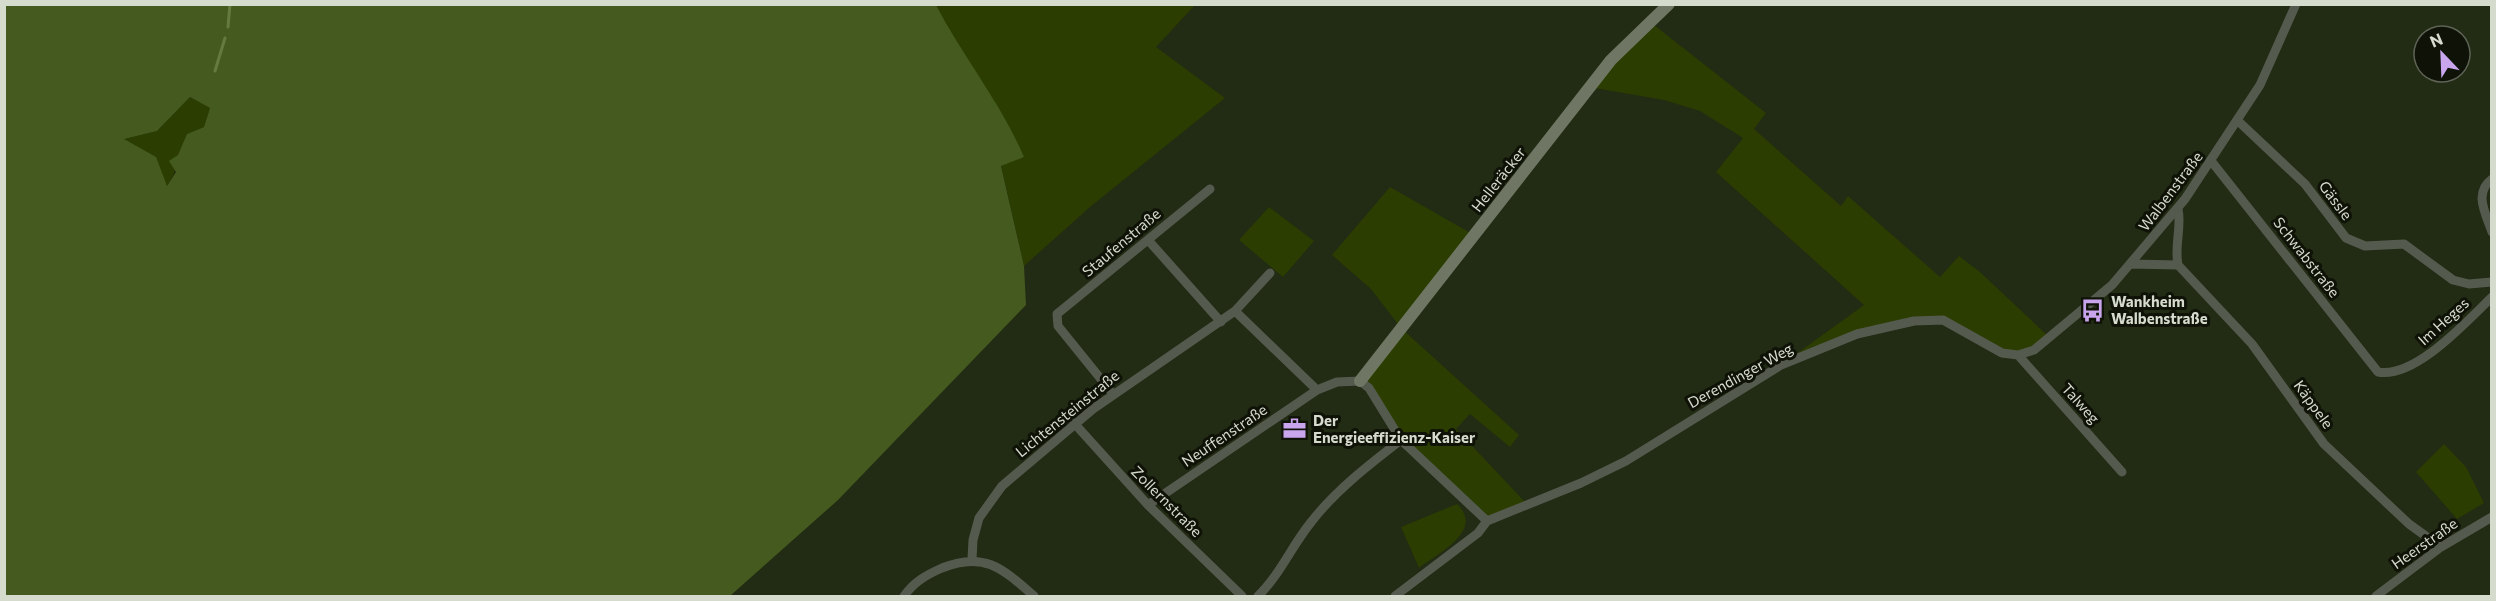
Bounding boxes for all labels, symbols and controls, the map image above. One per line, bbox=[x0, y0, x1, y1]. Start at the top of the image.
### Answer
north arrow bbox=[2412, 24, 2472, 84]
text: N bbox=[2427, 29, 2445, 51]
street label: Helleräcker bbox=[1467, 143, 1529, 215]
street label: Walbenstraße bbox=[2134, 148, 2206, 234]
street label: Gässle bbox=[2316, 177, 2357, 223]
street label: Staufenstraße bbox=[1078, 204, 1164, 280]
street label: Schwabstraße bbox=[2270, 213, 2344, 301]
place label: Wankheim Walbenstraße bbox=[2111, 292, 2208, 327]
street label: Im Heges bbox=[2414, 293, 2472, 348]
bus stop icon: Wankheim Walbenstraße bbox=[2080, 297, 2106, 323]
street label: Derendinger Weg bbox=[1684, 339, 1796, 411]
street label: Lichtensteinstraße bbox=[1012, 366, 1122, 460]
street label: Käppele bbox=[2290, 376, 2338, 432]
street label: Talweg bbox=[2058, 379, 2104, 427]
street label: Neuffenstraße bbox=[1178, 400, 1270, 470]
place label: Der Energieeffizienz-Kaiser bbox=[1313, 411, 1475, 446]
office icon: Der Energieeffizienz-Kaiser bbox=[1282, 416, 1308, 442]
street label: Zollernstraße bbox=[1128, 462, 1206, 540]
street label: Heerstraße bbox=[2388, 514, 2461, 572]

